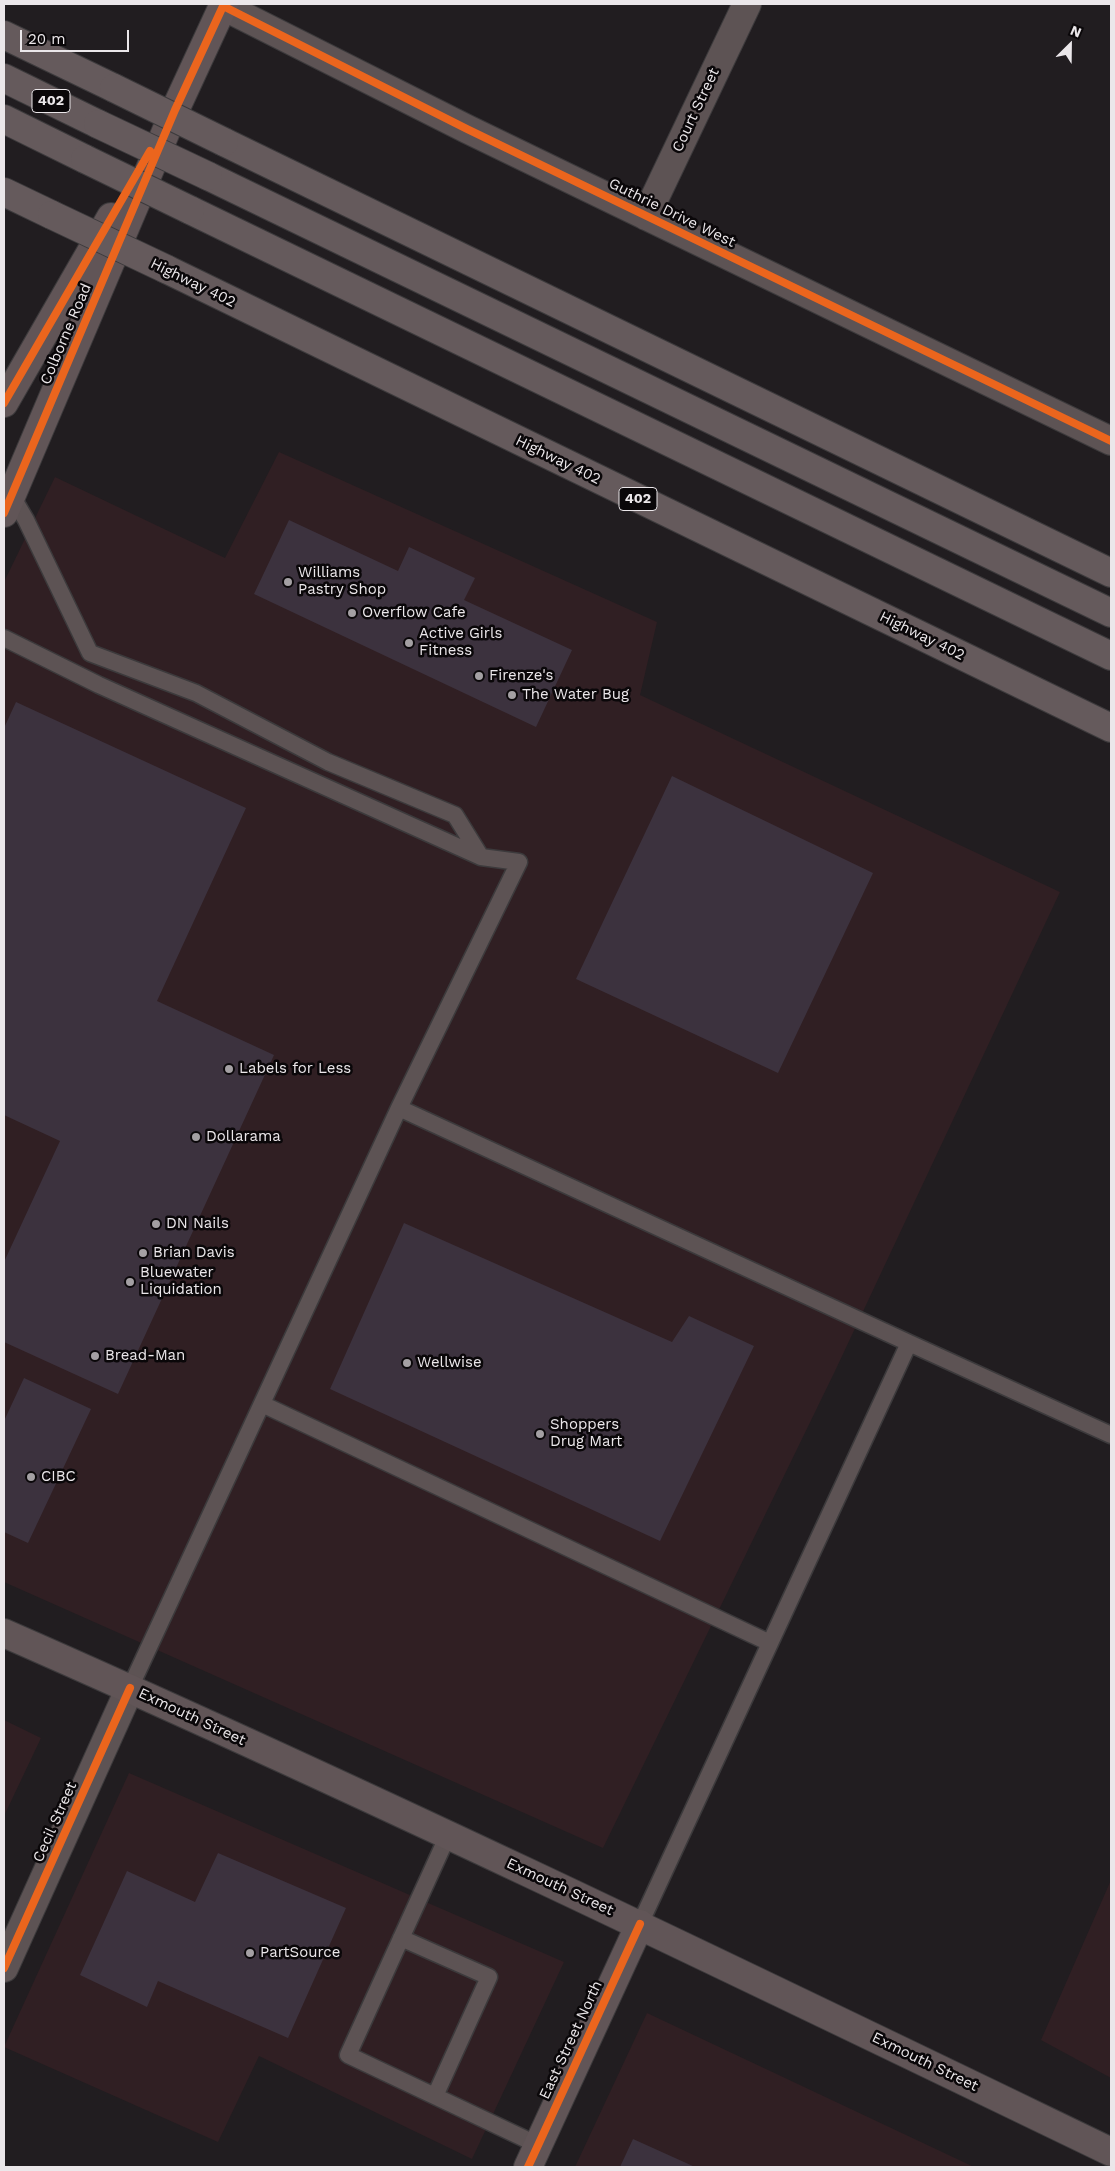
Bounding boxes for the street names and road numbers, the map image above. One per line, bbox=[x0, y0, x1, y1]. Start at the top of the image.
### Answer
street label: Court Street bbox=[669, 65, 723, 155]
road number: 402 bbox=[32, 90, 70, 112]
street label: Guthrie Drive West bbox=[606, 175, 738, 251]
street label: Highway 402 bbox=[147, 255, 239, 311]
street label: Colborne Road bbox=[37, 281, 95, 387]
street label: Highway 402 bbox=[512, 432, 604, 488]
road number: 402 bbox=[619, 488, 657, 510]
street label: Highway 402 bbox=[876, 608, 968, 664]
street label: Exmouth Street bbox=[136, 1684, 248, 1750]
street label: Cecil Street bbox=[29, 1779, 81, 1865]
street label: Exmouth Street bbox=[504, 1854, 616, 1920]
street label: East Street North bbox=[536, 1978, 606, 2102]
street label: Exmouth Street bbox=[869, 2028, 981, 2096]

